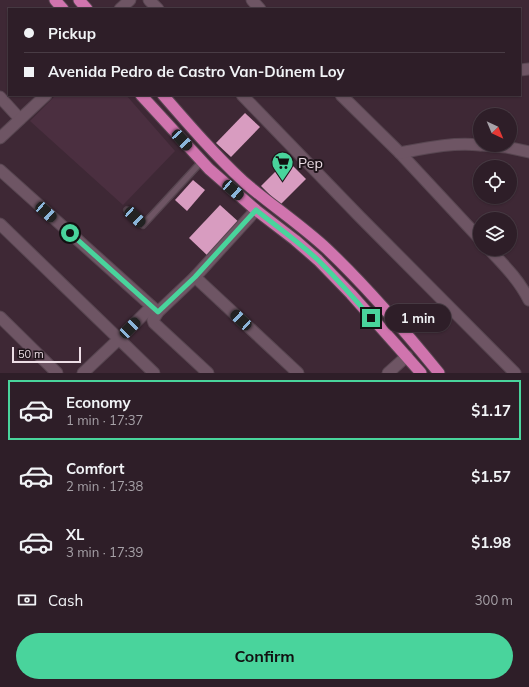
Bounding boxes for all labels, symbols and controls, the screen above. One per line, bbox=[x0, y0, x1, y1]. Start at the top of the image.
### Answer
text: Pickup bbox=[48, 24, 96, 43]
text: Avenida Pedro de Castro Van-Dúnem Loy bbox=[48, 62, 345, 81]
north arrow bbox=[473, 108, 517, 152]
map controls bbox=[473, 108, 517, 256]
car bbox=[169, 127, 195, 153]
supermarket icon: Pep bbox=[270, 150, 296, 183]
place label: Pep bbox=[298, 154, 323, 172]
button: locate bbox=[473, 160, 517, 204]
car bbox=[220, 178, 246, 202]
car bbox=[33, 200, 59, 224]
car bbox=[122, 204, 148, 230]
button: layers bbox=[473, 212, 517, 256]
route start bbox=[61, 224, 79, 242]
callout: 1 min bbox=[385, 304, 451, 332]
car bbox=[228, 307, 254, 333]
route end bbox=[362, 309, 380, 327]
text: 1 min bbox=[401, 310, 435, 326]
car bbox=[117, 315, 143, 341]
scale bar bbox=[12, 345, 81, 364]
text: 50 m bbox=[18, 347, 44, 361]
icon: car bbox=[18, 392, 54, 428]
text: Economy bbox=[66, 393, 131, 412]
text: $1.17 bbox=[471, 401, 511, 420]
text: 1 min · 17:37 bbox=[66, 412, 143, 428]
icon: car bbox=[18, 458, 54, 494]
text: Comfort bbox=[66, 459, 124, 478]
text: $1.57 bbox=[471, 467, 511, 486]
text: 2 min · 17:38 bbox=[66, 478, 143, 494]
icon: car bbox=[18, 524, 54, 560]
text: XL bbox=[66, 525, 84, 544]
text: $1.98 bbox=[471, 533, 511, 552]
text: 3 min · 17:39 bbox=[66, 544, 143, 560]
icon: cash bbox=[16, 589, 38, 611]
text: Cash bbox=[48, 591, 83, 610]
text: 300 m bbox=[475, 592, 513, 608]
button: Confirm bbox=[16, 633, 513, 679]

